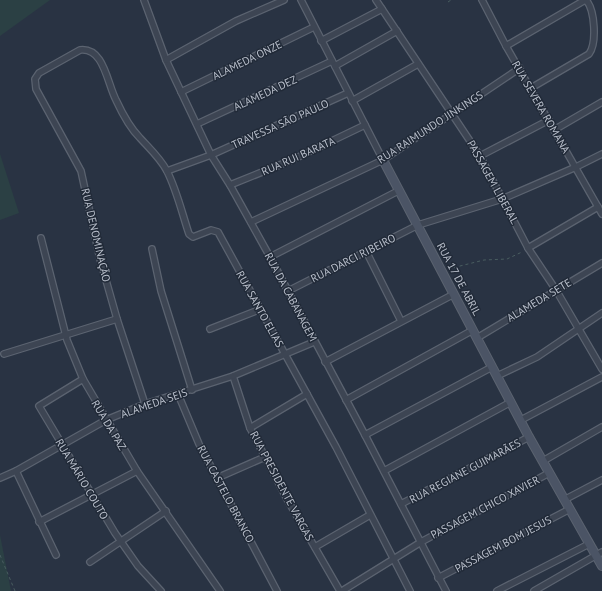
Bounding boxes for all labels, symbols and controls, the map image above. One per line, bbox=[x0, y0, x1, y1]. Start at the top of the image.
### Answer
street label: ALAMEDA ONZE bbox=[210, 37, 284, 83]
street label: RUA SEVERA ROMANA bbox=[509, 58, 573, 156]
street label: ALAMEDA DEZ bbox=[231, 72, 299, 114]
street label: RUA RAIMUNDO JINKINGS bbox=[375, 88, 486, 166]
street label: TRAVESSA SÃO PAULO bbox=[229, 96, 331, 152]
street label: RUA RUI BARATA bbox=[259, 133, 337, 178]
street label: PASSAGEM LIBERAL bbox=[464, 138, 522, 227]
street label: RUA DENOMINAÇÃO bbox=[78, 187, 114, 283]
street label: RUA DARCI RIBEIRO bbox=[308, 231, 398, 285]
street label: RUA 17 DE ABRIL bbox=[434, 240, 484, 318]
street label: RUA DA CABANAGEM bbox=[262, 250, 320, 344]
street label: RUA SANTO ELIAS bbox=[233, 268, 287, 350]
street label: ALAMEDA SETE bbox=[504, 275, 574, 325]
street label: ALAMEDA SEIS bbox=[119, 385, 189, 421]
street label: RUA DA PAZ bbox=[89, 397, 129, 453]
street label: RUA PRESIDENTE VARGAS bbox=[247, 429, 317, 544]
street label: RUA MÁRIO COUTO bbox=[52, 436, 112, 522]
street label: RUA REGIANE GUIMARÃES bbox=[407, 436, 523, 506]
street label: RUA CASTELO BRANCO bbox=[194, 443, 258, 545]
street label: PASSAGEM CHICO XAVIER bbox=[428, 472, 542, 542]
street label: PASSAGEM BOM JESUS bbox=[452, 513, 554, 575]

